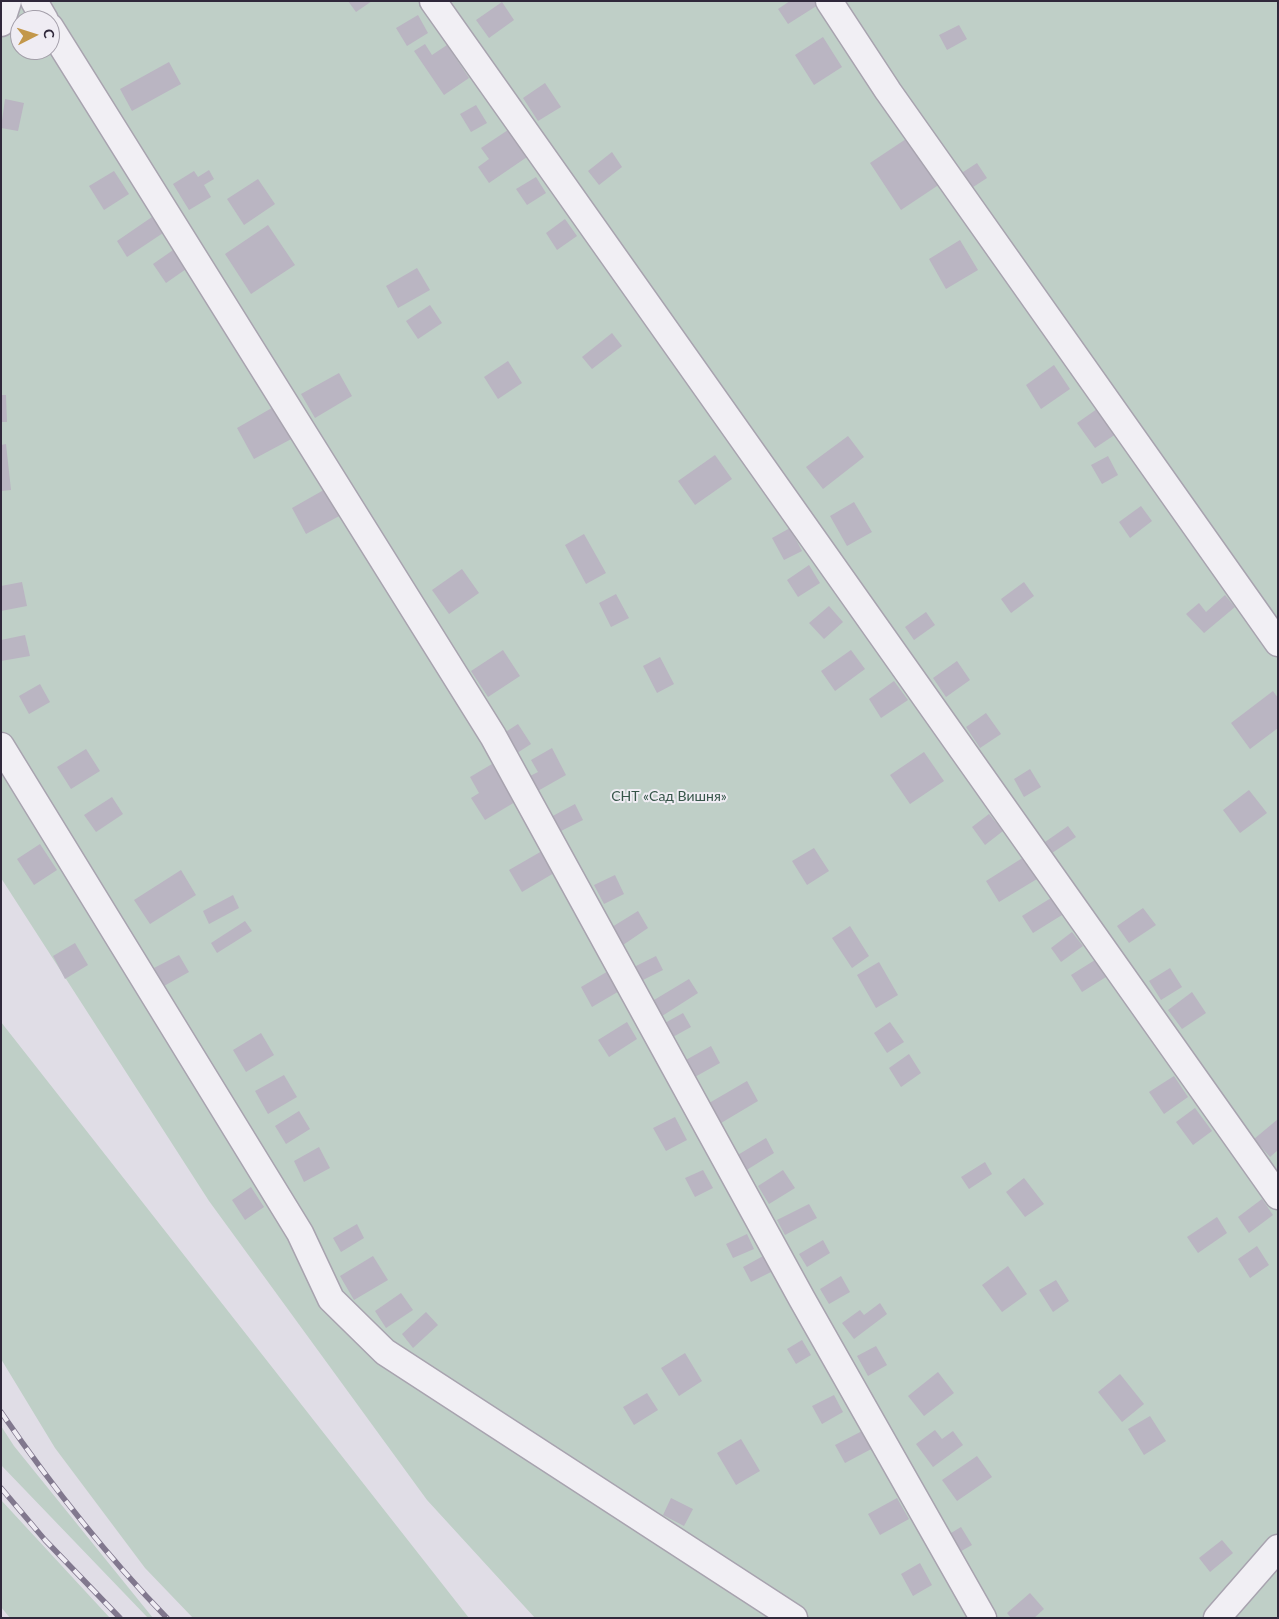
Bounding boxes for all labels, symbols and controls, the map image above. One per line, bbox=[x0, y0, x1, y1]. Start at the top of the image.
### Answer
north arrow bbox=[10, 10, 60, 60]
text: С bbox=[41, 28, 58, 39]
park label: СНТ «Сад Вишня» bbox=[611, 788, 727, 804]

